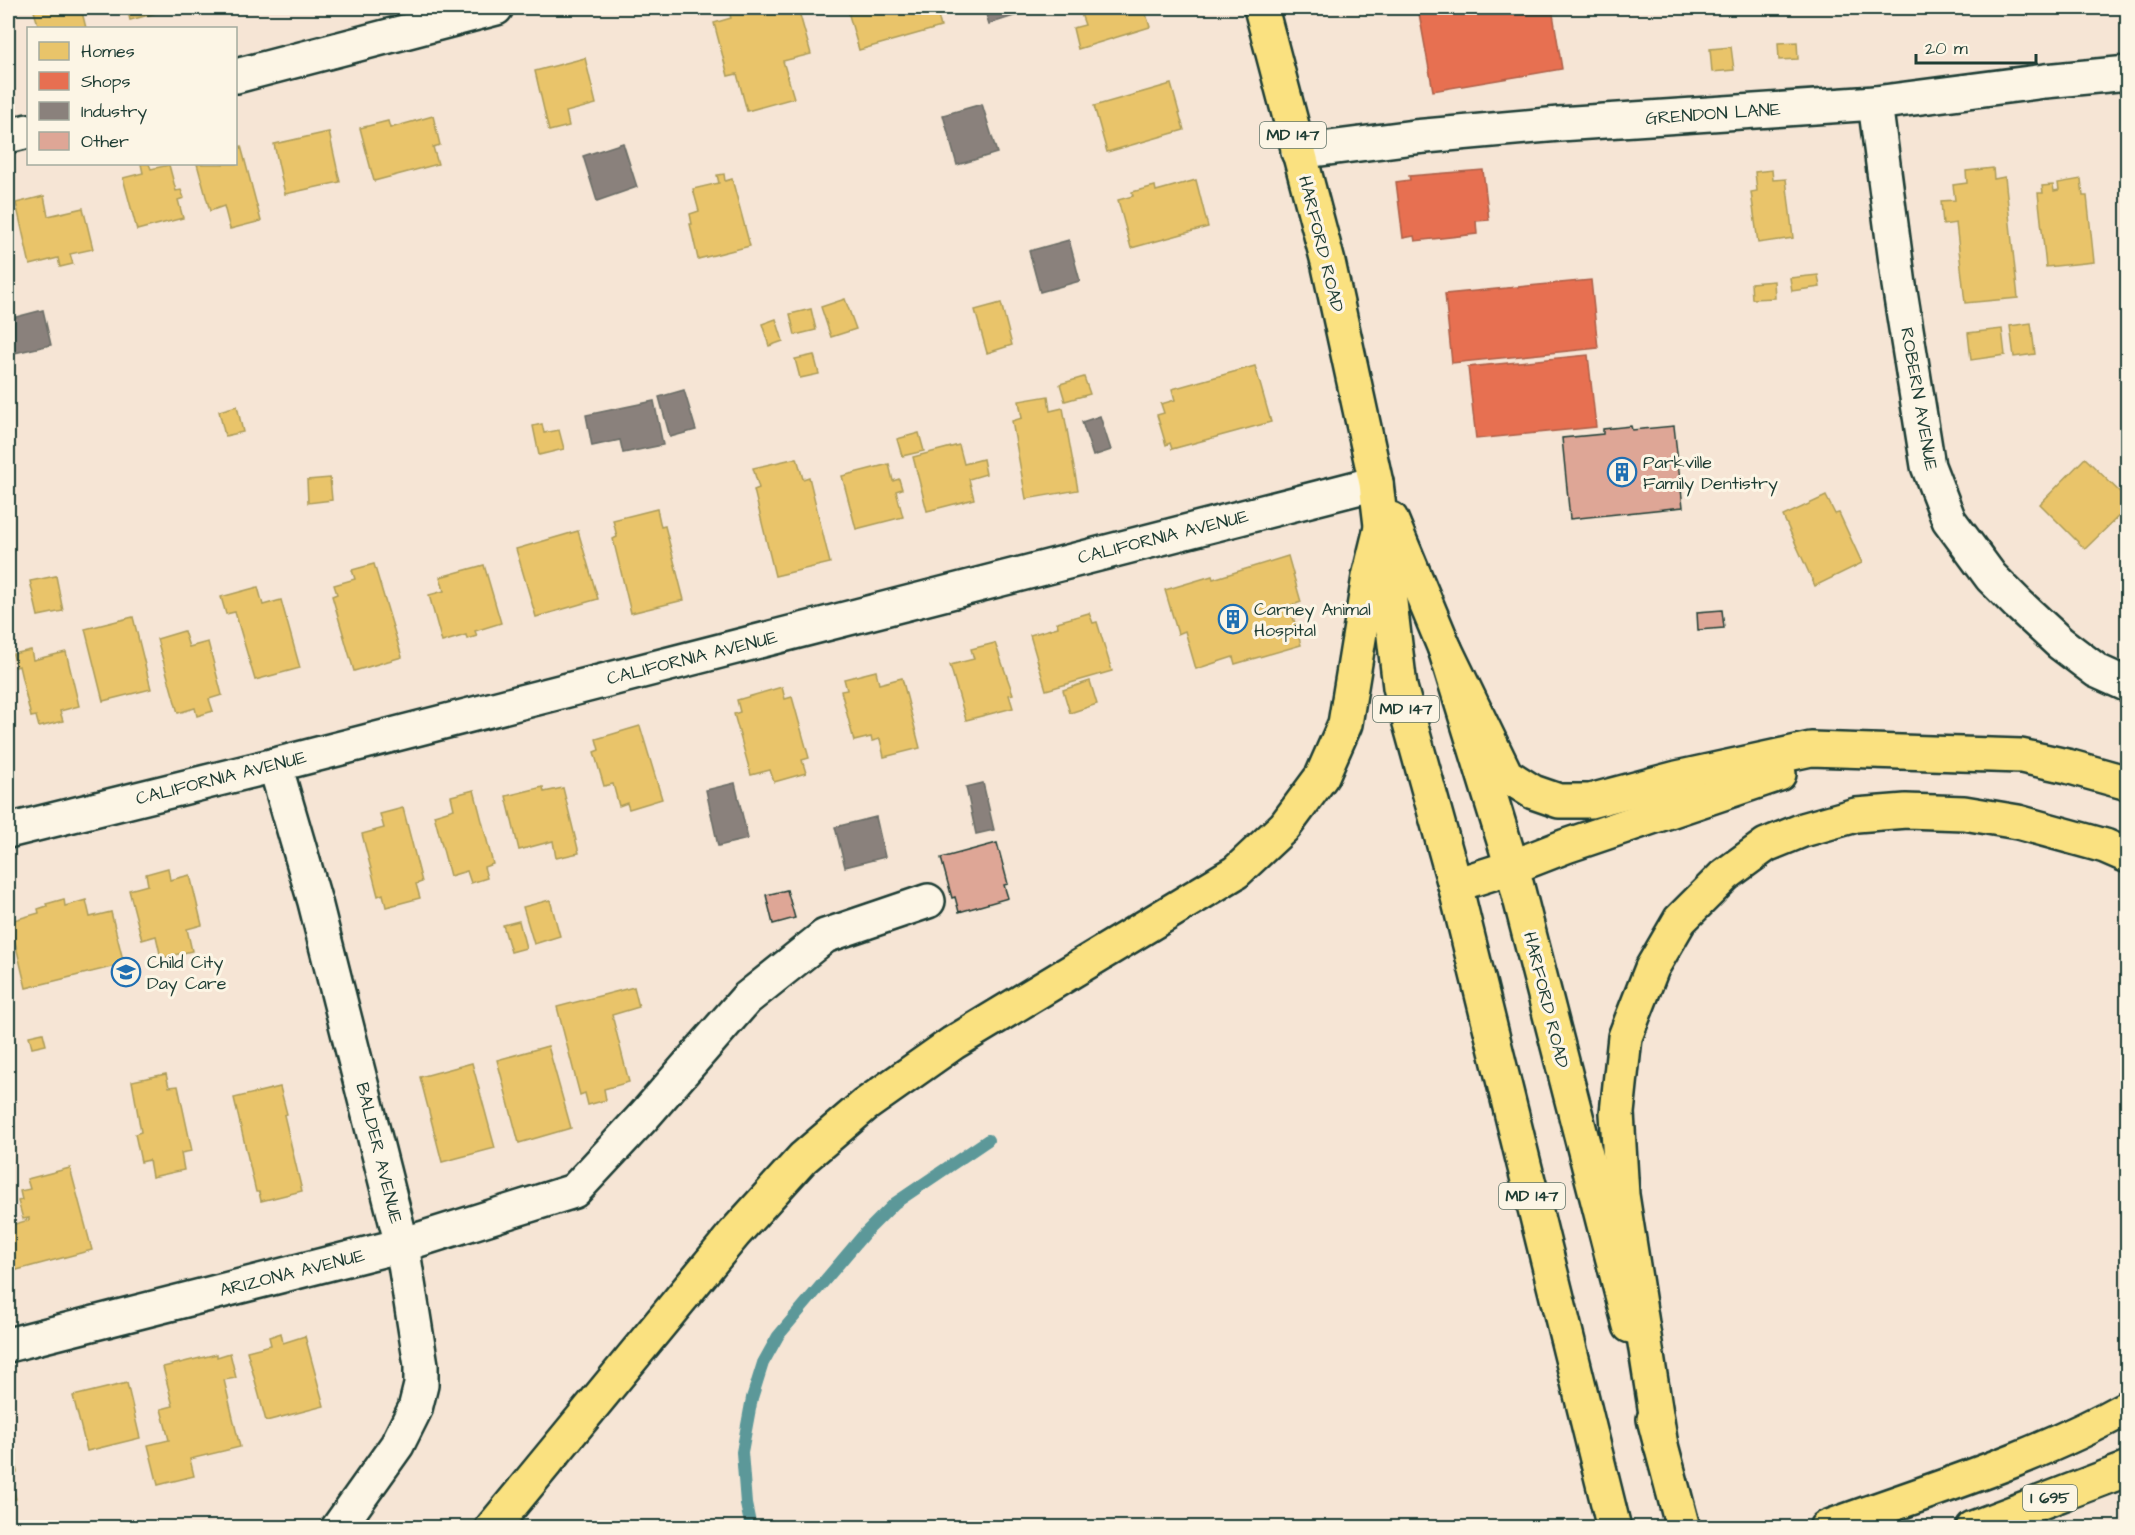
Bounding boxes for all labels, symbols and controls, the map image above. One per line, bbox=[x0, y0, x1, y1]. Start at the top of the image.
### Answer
legend bbox=[27, 27, 237, 165]
scale bar bbox=[1916, 27, 2036, 65]
text: 20 m bbox=[1925, 36, 1968, 61]
text: Homes bbox=[81, 39, 135, 64]
text: Shops bbox=[81, 69, 131, 94]
street label: GRENDON LANE bbox=[1645, 97, 1782, 131]
text: Industry bbox=[81, 99, 147, 125]
road number: MD 147 bbox=[1260, 122, 1326, 148]
text: Other bbox=[81, 129, 129, 154]
street label: HARFORD ROAD bbox=[1292, 173, 1350, 315]
street label: ROBERN AVENUE bbox=[1894, 325, 1944, 473]
place label: Parkville Family Dentistry bbox=[1643, 450, 1778, 497]
building icon: Parkville Family Dentistry bbox=[1606, 456, 1638, 488]
street label: CALIFORNIA AVENUE bbox=[1075, 504, 1251, 570]
place label: Carney Animal Hospital bbox=[1254, 597, 1371, 643]
building icon: Carney Animal Hospital bbox=[1217, 603, 1249, 635]
street label: CALIFORNIA AVENUE bbox=[604, 625, 780, 691]
road number: MD 147 bbox=[1373, 696, 1439, 722]
street label: CALIFORNIA AVENUE bbox=[133, 745, 309, 811]
street label: HARFORD ROAD bbox=[1517, 929, 1575, 1071]
place label: Child City Day Care bbox=[147, 950, 227, 997]
school or university icon: Child City Day Care bbox=[110, 956, 142, 988]
street label: BALDER AVENUE bbox=[349, 1080, 409, 1227]
road number: MD 147 bbox=[1499, 1183, 1565, 1209]
street label: ARIZONA AVENUE bbox=[217, 1243, 368, 1303]
road number: I 695 bbox=[2023, 1485, 2077, 1511]

